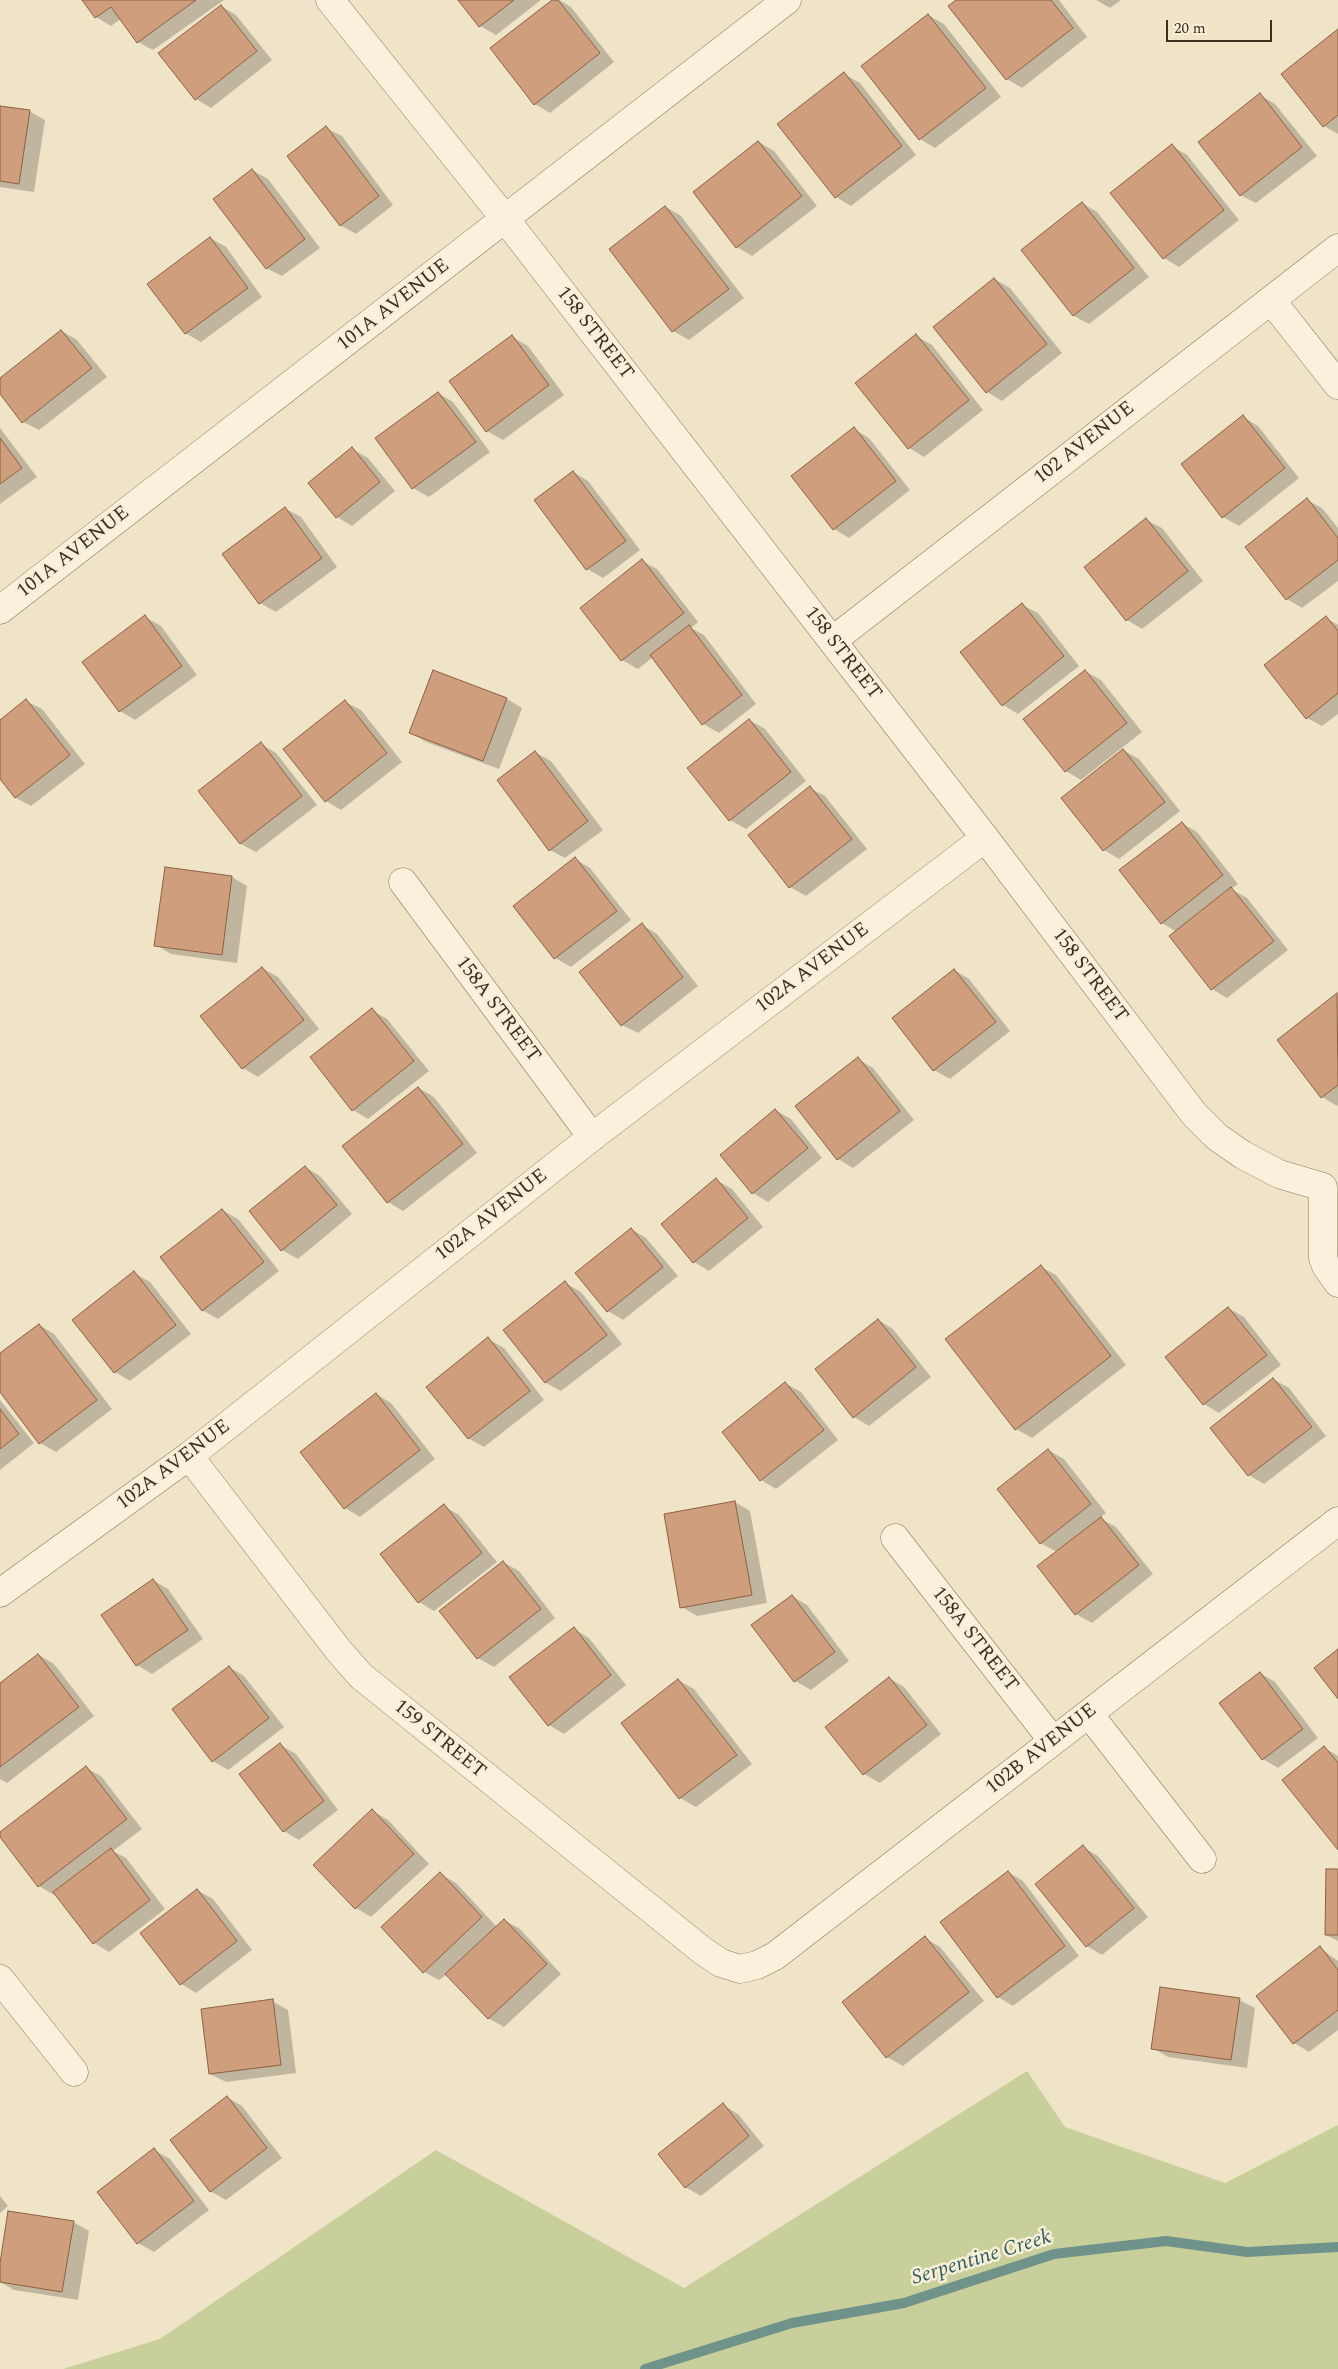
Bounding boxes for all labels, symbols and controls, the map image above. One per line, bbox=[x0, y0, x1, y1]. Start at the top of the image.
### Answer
scale bar bbox=[1168, 10, 1274, 42]
text: 20 m bbox=[1174, 17, 1206, 40]
street label: 101A AVENUE bbox=[333, 255, 455, 357]
street label: 158 STREET bbox=[550, 283, 638, 385]
street label: 102 AVENUE bbox=[1030, 397, 1140, 491]
street label: 101A AVENUE bbox=[13, 502, 135, 604]
street label: 158 STREET bbox=[798, 603, 886, 705]
street label: 102A AVENUE bbox=[751, 918, 875, 1020]
street label: 158 STREET bbox=[1046, 924, 1132, 1028]
street label: 158A STREET bbox=[449, 952, 545, 1068]
street label: 102A AVENUE bbox=[431, 1165, 553, 1267]
street label: 102A AVENUE bbox=[112, 1415, 236, 1517]
street label: 158A STREET bbox=[925, 1583, 1023, 1697]
street label: 159 STREET bbox=[388, 1695, 490, 1785]
street label: 102B AVENUE bbox=[982, 1699, 1102, 1801]
water label: Serpentine Creek bbox=[909, 2226, 1055, 2292]

